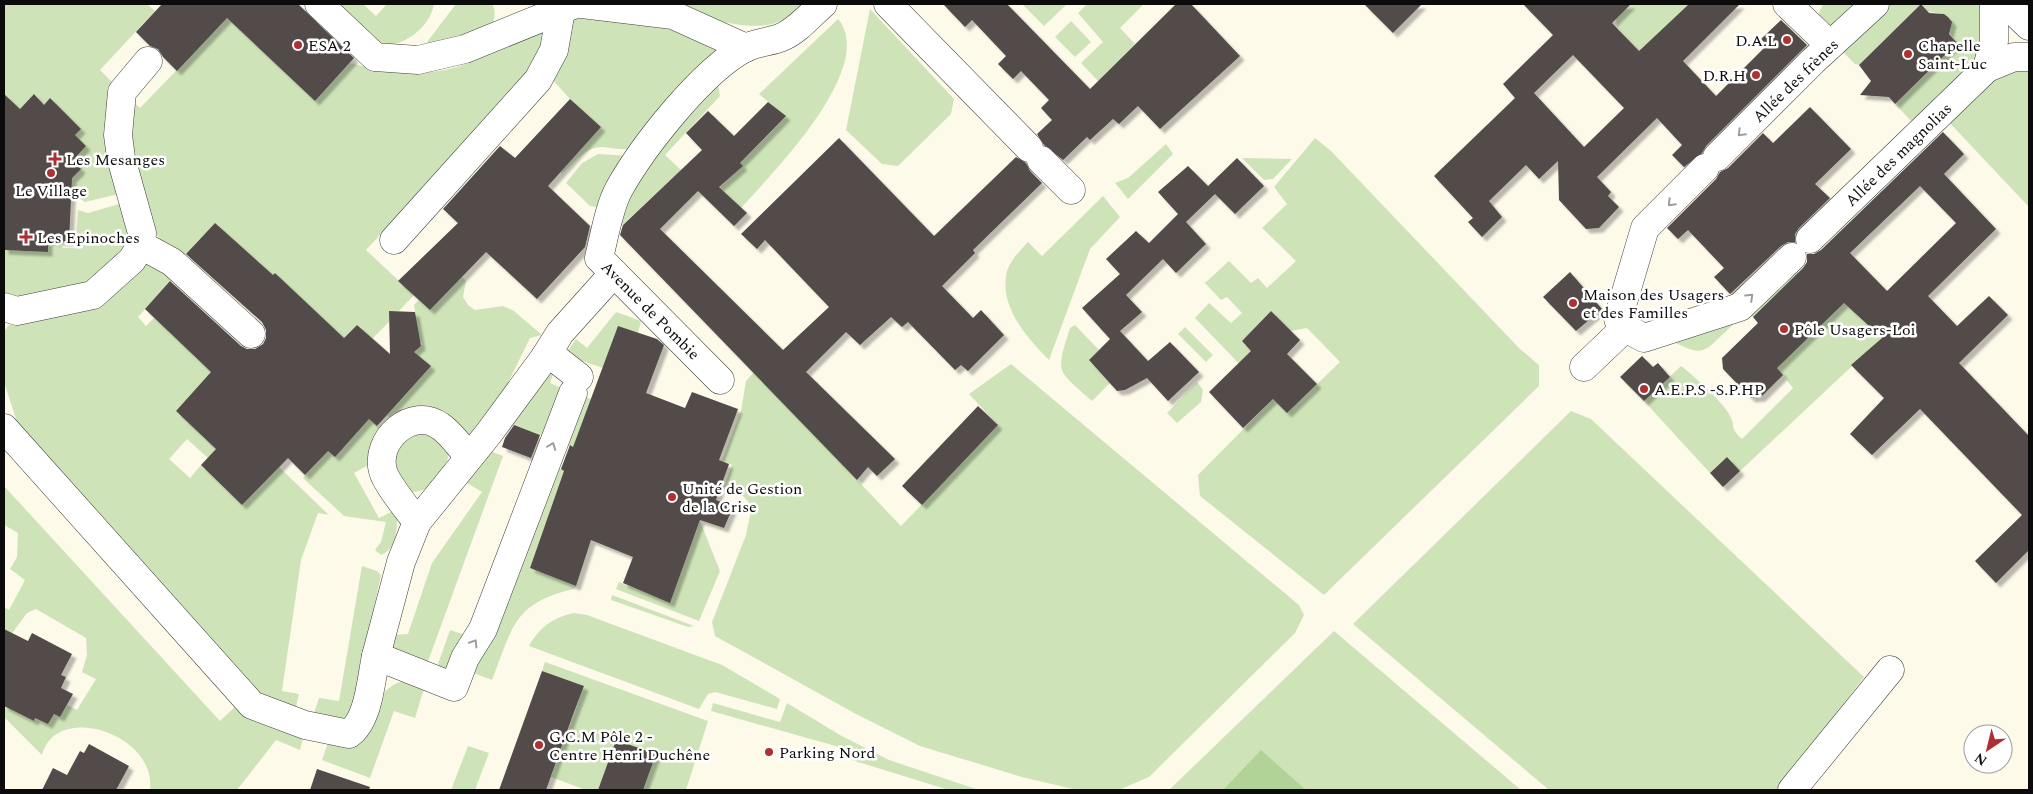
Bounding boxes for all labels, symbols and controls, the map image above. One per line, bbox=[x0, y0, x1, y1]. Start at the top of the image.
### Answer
place label: D.A.L bbox=[1735, 29, 1777, 53]
street label: Allée des frènes bbox=[1747, 33, 1844, 128]
place label: ESA 2 bbox=[308, 34, 351, 58]
marker: D.A.L bbox=[1781, 34, 1793, 46]
place label: Chapelle Saint-Luc bbox=[1918, 34, 1987, 76]
marker: ESA 2 bbox=[292, 39, 304, 51]
marker: Chapelle Saint-Luc bbox=[1902, 48, 1914, 60]
place label: D.R.H bbox=[1703, 64, 1746, 88]
marker: D.R.H bbox=[1750, 69, 1762, 81]
street label: Allée des magnolias bbox=[1840, 97, 1958, 212]
one-way arrow bbox=[1738, 127, 1747, 136]
place label: Les Mesanges bbox=[66, 148, 165, 172]
marker: Les Mesanges bbox=[48, 152, 62, 166]
marker: Le Village bbox=[45, 167, 57, 179]
place label: Le Village bbox=[15, 179, 87, 203]
one-way arrow bbox=[1668, 197, 1677, 206]
place label: Les Epinoches bbox=[37, 226, 140, 250]
marker: Les Epinoches bbox=[19, 230, 33, 244]
street label: Avenue de Pombie bbox=[595, 256, 705, 366]
place label: Maison des Usagers et des Familles bbox=[1583, 283, 1725, 325]
one-way arrow bbox=[1745, 294, 1754, 303]
marker: Maison des Usagers et des Familles bbox=[1567, 297, 1579, 309]
place label: Pôle Usagers-Loi bbox=[1794, 318, 1916, 342]
marker: Pôle Usagers-Loi bbox=[1778, 323, 1790, 335]
place label: A.E.P.S -S.P.HP bbox=[1654, 378, 1764, 402]
marker: A.E.P.S -S.P.HP bbox=[1638, 383, 1650, 395]
one-way arrow bbox=[546, 443, 556, 451]
place label: Unité de Gestion de la Crise bbox=[682, 477, 802, 519]
marker: Unité de Gestion de la Crise bbox=[666, 491, 678, 503]
one-way arrow bbox=[468, 639, 478, 648]
north arrow bbox=[1963, 724, 2013, 774]
place label: G.C.M Pôle 2 - Centre Henri Duchêne bbox=[549, 725, 710, 767]
marker: G.C.M Pôle 2 - Centre Henri Duchêne bbox=[533, 739, 545, 751]
place label: Parking Nord bbox=[779, 741, 875, 765]
marker: Parking Nord bbox=[763, 746, 775, 758]
text: N bbox=[1970, 747, 1992, 771]

